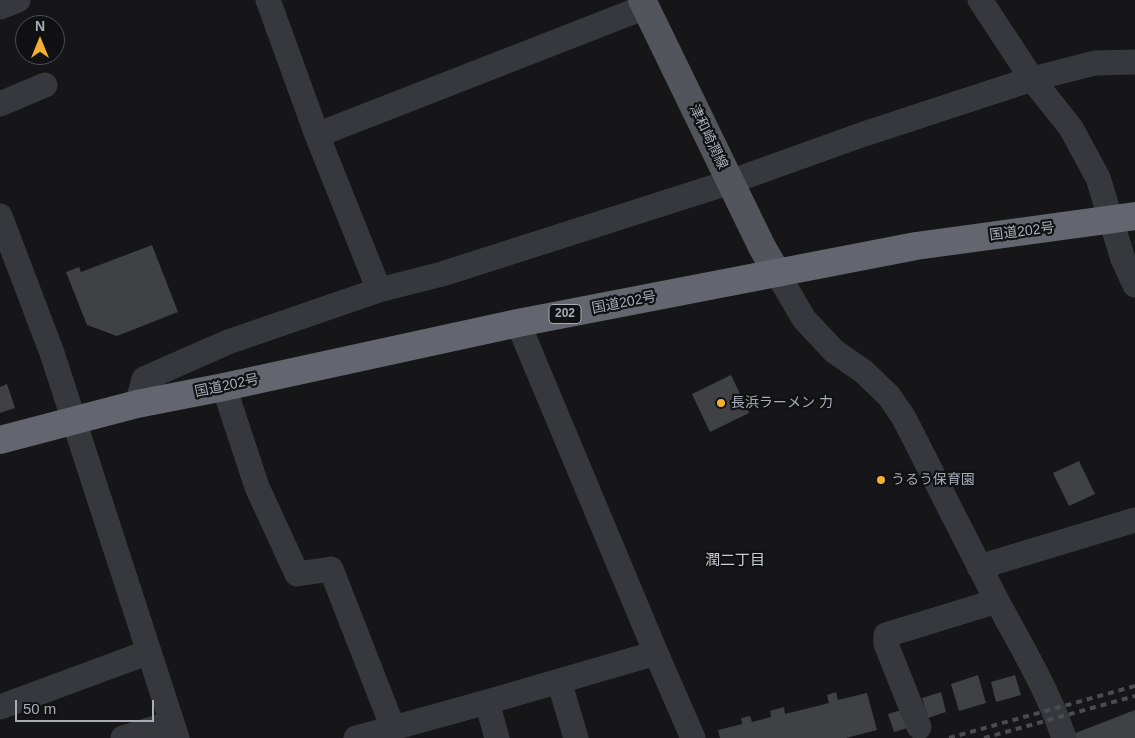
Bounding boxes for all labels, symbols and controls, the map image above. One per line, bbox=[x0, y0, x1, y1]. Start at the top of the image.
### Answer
north arrow bbox=[15, 15, 65, 65]
text: N bbox=[35, 18, 45, 34]
street label: 津和崎潤線 bbox=[685, 102, 731, 172]
street label: 国道202号 bbox=[989, 220, 1055, 244]
street label: 国道202号 bbox=[590, 289, 658, 317]
road number: 202 bbox=[549, 304, 581, 324]
street label: 国道202号 bbox=[193, 371, 261, 401]
place label: 長浜ラーメン 力 bbox=[731, 395, 833, 411]
marker: 長浜ラーメン 力 bbox=[715, 397, 727, 409]
place label: うるう保育園 bbox=[891, 472, 975, 488]
marker: うるう保育園 bbox=[875, 474, 887, 486]
district label: 潤二丁目 bbox=[705, 552, 765, 570]
scale bar bbox=[18, 690, 156, 722]
text: 50 m bbox=[23, 700, 56, 717]

